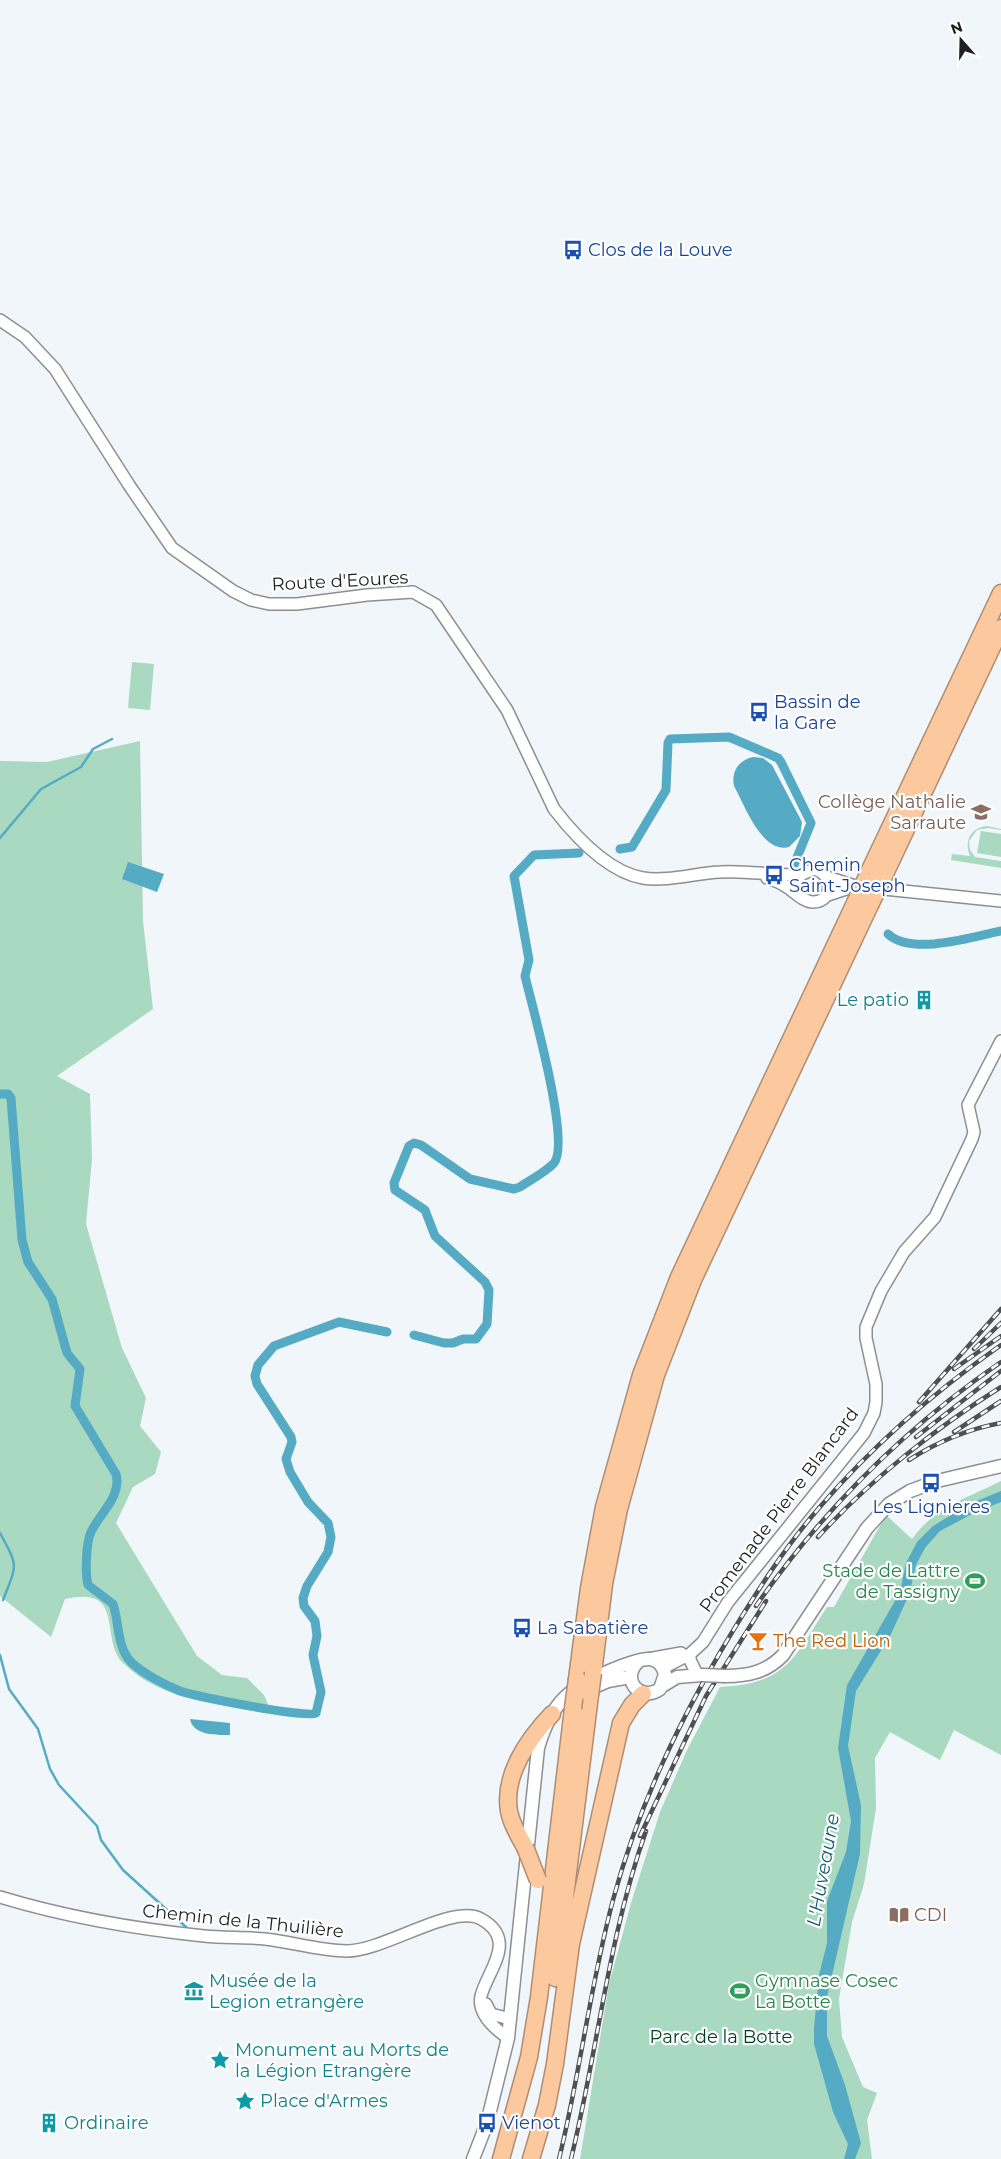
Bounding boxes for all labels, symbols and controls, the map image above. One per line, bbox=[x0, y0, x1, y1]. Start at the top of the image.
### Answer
north arrow bbox=[936, 15, 986, 65]
text: N bbox=[948, 17, 965, 38]
bus stop icon: Clos de la Louve bbox=[562, 239, 584, 261]
place label: Clos de la Louve bbox=[588, 239, 733, 261]
street label: Route d'Eoures bbox=[271, 566, 409, 596]
place label: Bassin de la Gare bbox=[774, 691, 861, 734]
bus stop icon: Bassin de la Gare bbox=[748, 701, 770, 723]
place label: Collège Nathalie Sarraute bbox=[818, 791, 966, 834]
school or university icon: Collège Nathalie Sarraute bbox=[970, 801, 992, 823]
place label: Chemin Saint-Joseph bbox=[789, 854, 906, 897]
bus stop icon: Chemin Saint-Joseph bbox=[763, 864, 785, 886]
place label: Le patio bbox=[837, 989, 909, 1011]
building icon: Le patio bbox=[913, 989, 935, 1011]
street label: Promenade Pierre Blancard bbox=[695, 1403, 863, 1617]
bus stop icon: Les Lignieres bbox=[920, 1472, 942, 1494]
place label: Les Lignieres bbox=[872, 1496, 990, 1518]
place label: Stade de Lattre de Tassigny bbox=[822, 1560, 960, 1603]
sports icon: Stade de Lattre de Tassigny bbox=[964, 1570, 986, 1592]
bus stop icon: La Sabatière bbox=[511, 1617, 533, 1639]
place label: La Sabatière bbox=[537, 1617, 648, 1639]
bar icon: The Red Lion bbox=[747, 1630, 769, 1652]
place label: The Red Lion bbox=[773, 1630, 891, 1652]
water label: L'Huveaune bbox=[802, 1812, 844, 1928]
street label: Chemin de la Thuilière bbox=[141, 1899, 345, 1943]
library icon: CDI bbox=[888, 1904, 910, 1926]
place label: CDI bbox=[914, 1904, 947, 1926]
place label: Musée de la Legion etrangère bbox=[209, 1970, 364, 2013]
place label: Gymnase Cosec La Botte bbox=[755, 1970, 898, 2013]
museum icon: Musée de la Legion etrangère bbox=[183, 1980, 205, 2002]
sports icon: Gymnase Cosec La Botte bbox=[729, 1980, 751, 2002]
park label: Parc de la Botte bbox=[650, 2026, 793, 2048]
place label: Monument au Morts de la Légion Etrangère bbox=[235, 2039, 449, 2082]
place icon: Monument au Morts de la Légion Etrangère bbox=[209, 2049, 231, 2071]
place icon: Place d'Armes bbox=[234, 2090, 256, 2112]
place label: Place d'Armes bbox=[260, 2090, 388, 2112]
building icon: Ordinaire bbox=[38, 2112, 60, 2134]
place label: Ordinaire bbox=[64, 2112, 149, 2134]
bus stop icon: Vienot bbox=[476, 2112, 498, 2134]
place label: Vienot bbox=[502, 2112, 561, 2134]

